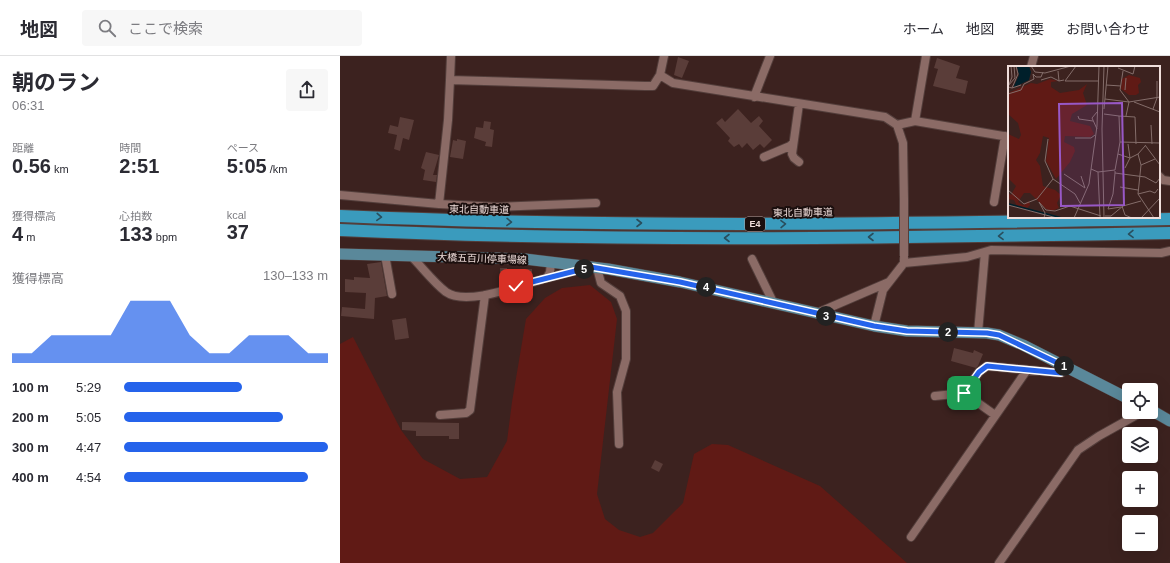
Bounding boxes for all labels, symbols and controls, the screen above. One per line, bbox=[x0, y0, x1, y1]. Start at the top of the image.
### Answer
search box bbox=[82, 10, 362, 46]
icon: search bbox=[96, 17, 118, 39]
text: 地図 bbox=[20, 19, 58, 40]
text: ここで検索 bbox=[128, 20, 203, 37]
text: ホーム bbox=[902, 21, 944, 37]
text: 地図 bbox=[966, 21, 994, 37]
text: 概要 bbox=[1016, 21, 1044, 37]
text: お問い合わせ bbox=[1066, 21, 1150, 37]
inset map bbox=[1008, 66, 1160, 218]
button: share bbox=[286, 69, 328, 111]
text: 朝のラン bbox=[12, 70, 100, 95]
text: 06:31 bbox=[12, 98, 45, 113]
text: 距離 bbox=[12, 142, 34, 154]
text: 時間 bbox=[119, 142, 141, 154]
text: ペース bbox=[227, 142, 259, 154]
text: 0.56 bbox=[12, 155, 51, 177]
text: 2:51 bbox=[119, 155, 159, 177]
text: 5:05 bbox=[227, 155, 267, 177]
text: km bbox=[51, 163, 69, 175]
text: /km bbox=[267, 163, 287, 175]
street label: 東北自動車道 bbox=[449, 203, 509, 216]
street label: 東北自動車道 bbox=[773, 206, 833, 219]
text: kcal bbox=[227, 209, 246, 221]
text: 獲得標高 bbox=[12, 210, 56, 222]
text: 心拍数 bbox=[119, 210, 152, 222]
one-way arrow bbox=[376, 213, 382, 222]
one-way arrow bbox=[506, 217, 512, 226]
road number: E4 bbox=[745, 217, 765, 231]
one-way arrow bbox=[636, 219, 642, 227]
one-way arrow bbox=[780, 220, 786, 228]
text: 37 bbox=[227, 221, 249, 243]
text: 4 bbox=[12, 223, 23, 245]
text: 133 bbox=[119, 223, 153, 245]
one-way arrow bbox=[1128, 230, 1134, 238]
text: m bbox=[23, 231, 35, 243]
text: bpm bbox=[153, 231, 177, 243]
one-way arrow bbox=[998, 232, 1004, 240]
one-way arrow bbox=[868, 233, 874, 241]
one-way arrow bbox=[724, 234, 730, 242]
street label: 大橋五百川停車場線 bbox=[437, 251, 527, 266]
pin: 5 bbox=[574, 259, 594, 279]
text: 5 bbox=[581, 263, 587, 275]
text: 130–133 m bbox=[263, 268, 328, 283]
pin bbox=[499, 269, 533, 303]
text: 獲得標高 bbox=[12, 271, 64, 286]
icon: check bbox=[505, 275, 527, 297]
pin: 4 bbox=[696, 277, 716, 297]
text: 4 bbox=[703, 281, 709, 293]
pin: 3 bbox=[816, 306, 836, 326]
text: 3 bbox=[823, 310, 829, 322]
pin: 2 bbox=[938, 322, 958, 342]
text: 2 bbox=[945, 326, 951, 338]
pin: 1 bbox=[1054, 356, 1074, 376]
text: 1 bbox=[1061, 360, 1067, 372]
pin bbox=[947, 376, 981, 410]
text: 100 m bbox=[12, 380, 49, 395]
text: 5:29 bbox=[76, 380, 101, 395]
icon: arrive bbox=[953, 382, 975, 404]
map controls bbox=[1122, 383, 1158, 551]
button: locate bbox=[1122, 383, 1158, 419]
text: 200 m bbox=[12, 410, 49, 425]
text: 5:05 bbox=[76, 410, 101, 425]
button: layers bbox=[1122, 427, 1158, 463]
text: 300 m bbox=[12, 440, 49, 455]
text: 4:47 bbox=[76, 440, 101, 455]
text: 400 m bbox=[12, 470, 49, 485]
text: 4:54 bbox=[76, 470, 101, 485]
button: + bbox=[1122, 471, 1158, 507]
button: − bbox=[1122, 515, 1158, 551]

